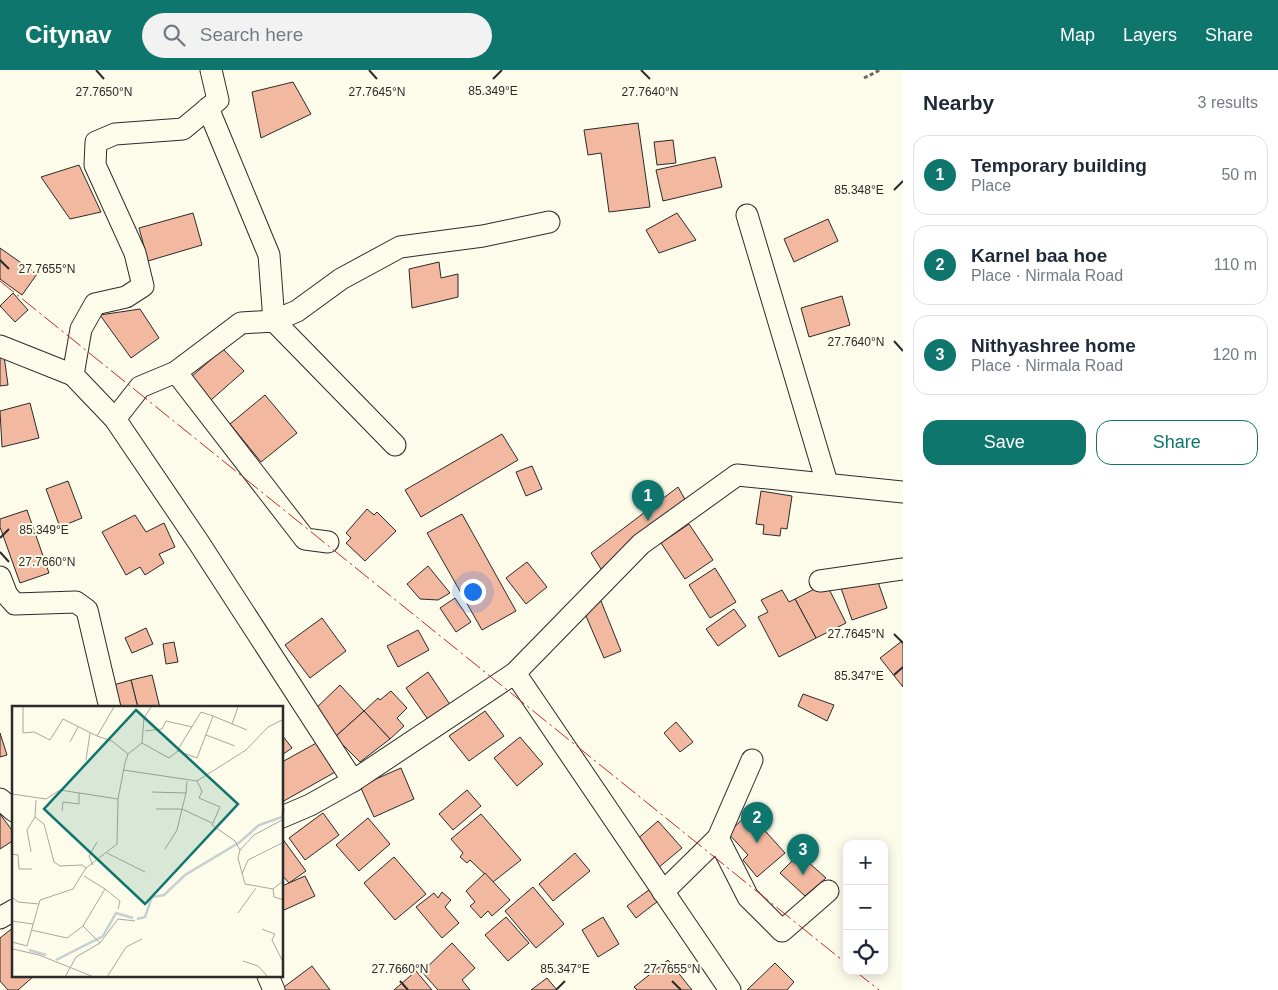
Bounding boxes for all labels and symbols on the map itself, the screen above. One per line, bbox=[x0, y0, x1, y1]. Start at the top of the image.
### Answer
text: 85.349°E bbox=[468, 84, 518, 98]
text: 27.7650°N bbox=[76, 85, 132, 99]
text: 27.7645°N bbox=[349, 85, 405, 99]
text: 27.7640°N bbox=[622, 85, 678, 99]
text: 85.348°E bbox=[834, 183, 884, 197]
text: 27.7655°N bbox=[19, 262, 75, 276]
text: 27.7640°N bbox=[828, 335, 884, 349]
pin: 1 bbox=[632, 480, 664, 521]
text: 85.349°E bbox=[19, 523, 69, 537]
text: 27.7660°N bbox=[19, 555, 75, 569]
your location bbox=[460, 579, 486, 605]
text: 27.7645°N bbox=[828, 627, 884, 641]
text: 85.347°E bbox=[834, 669, 884, 683]
inset map bbox=[12, 706, 284, 978]
pin: 2 bbox=[741, 802, 773, 843]
pin: 3 bbox=[787, 834, 819, 875]
text: 27.7660°N bbox=[372, 962, 428, 976]
text: 85.347°E bbox=[540, 962, 590, 976]
text: 27.7655°N bbox=[644, 962, 700, 976]

